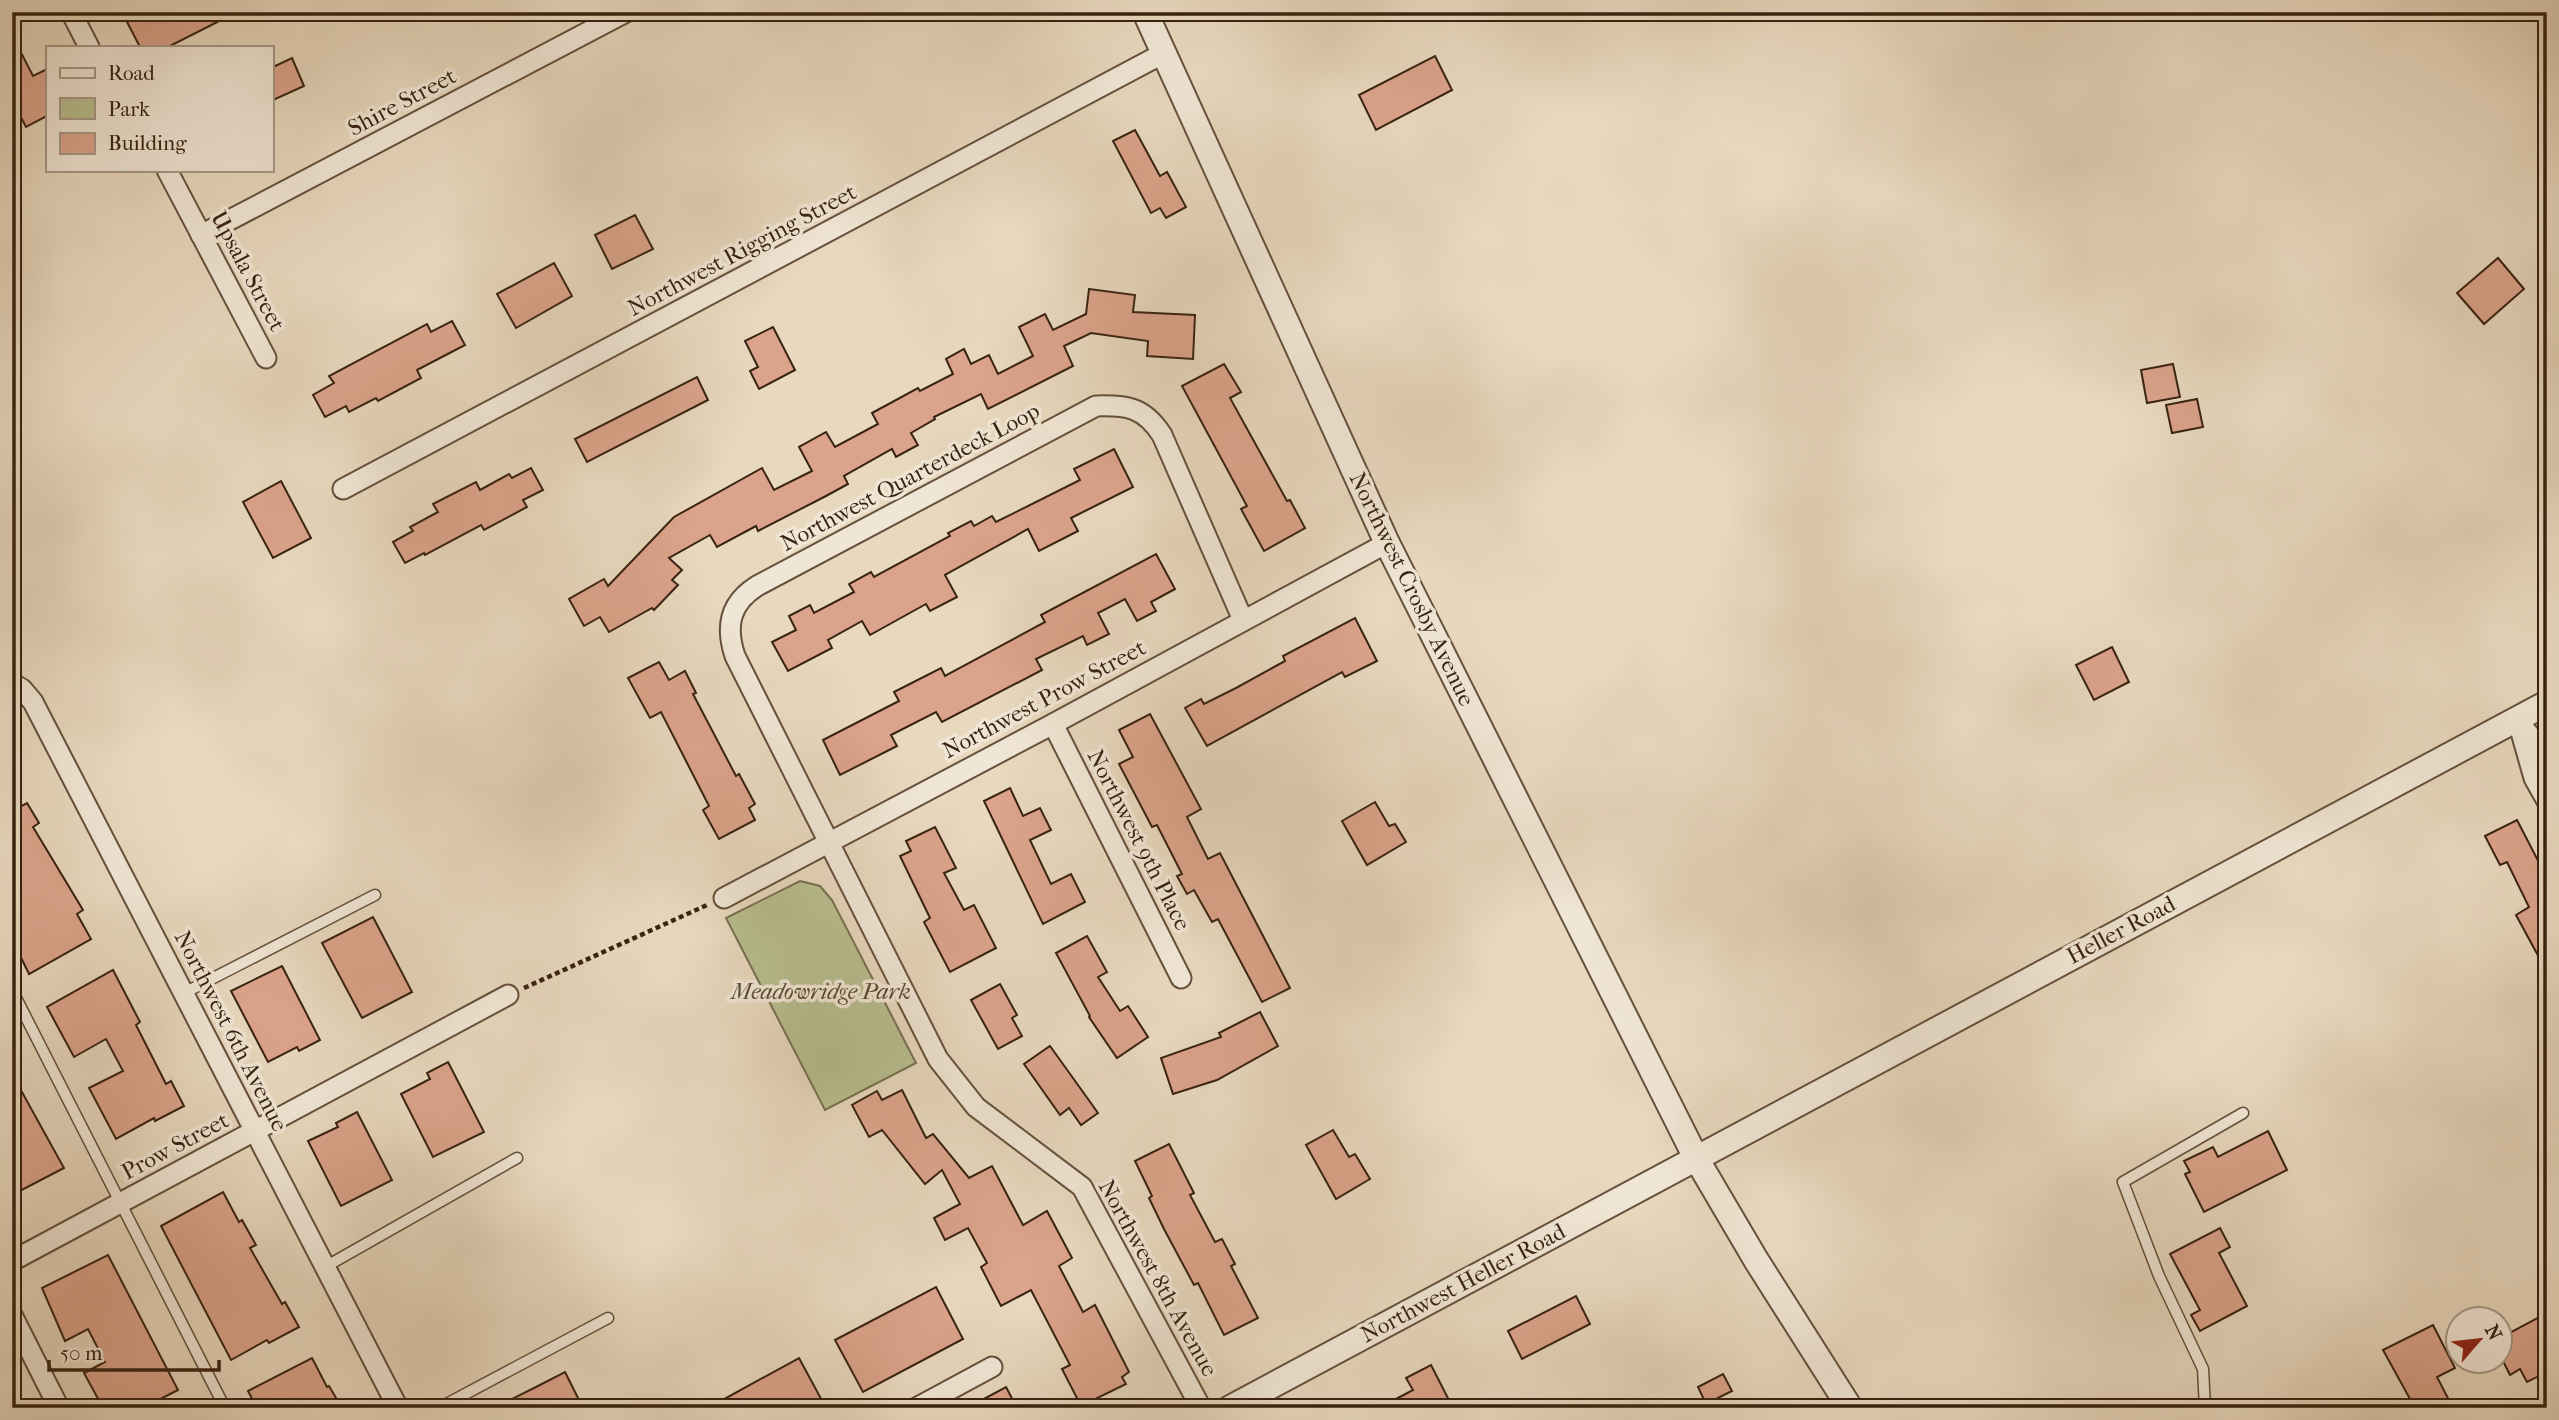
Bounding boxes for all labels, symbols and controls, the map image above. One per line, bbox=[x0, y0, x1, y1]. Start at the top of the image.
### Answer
legend bbox=[46, 46, 273, 172]
text: Road bbox=[108, 61, 155, 85]
street label: Shire Street bbox=[343, 62, 461, 142]
text: Park bbox=[108, 97, 150, 121]
text: Building bbox=[108, 131, 187, 155]
street label: Northwest Rigging Street bbox=[623, 178, 861, 322]
street label: Upsala Street bbox=[205, 206, 291, 336]
street label: Northwest Quarterdeck Loop bbox=[776, 397, 1044, 557]
street label: Northwest Crosby Avenue bbox=[1344, 468, 1480, 710]
street label: Northwest Prow Street bbox=[938, 634, 1150, 764]
street label: Northwest 9th Place bbox=[1082, 745, 1196, 935]
street label: Heller Road bbox=[2062, 890, 2180, 970]
street label: Northwest 6th Avenue bbox=[169, 926, 293, 1136]
park label: Meadowridge Park bbox=[729, 978, 911, 1005]
street label: Prow Street bbox=[117, 1107, 233, 1185]
street label: Northwest 8th Avenue bbox=[1093, 1175, 1223, 1381]
street label: Northwest Heller Road bbox=[1356, 1217, 1570, 1348]
north arrow bbox=[2444, 1304, 2514, 1374]
text: N bbox=[2480, 1321, 2506, 1345]
scale bar bbox=[49, 1329, 219, 1373]
text: 50 m bbox=[60, 1341, 103, 1365]

